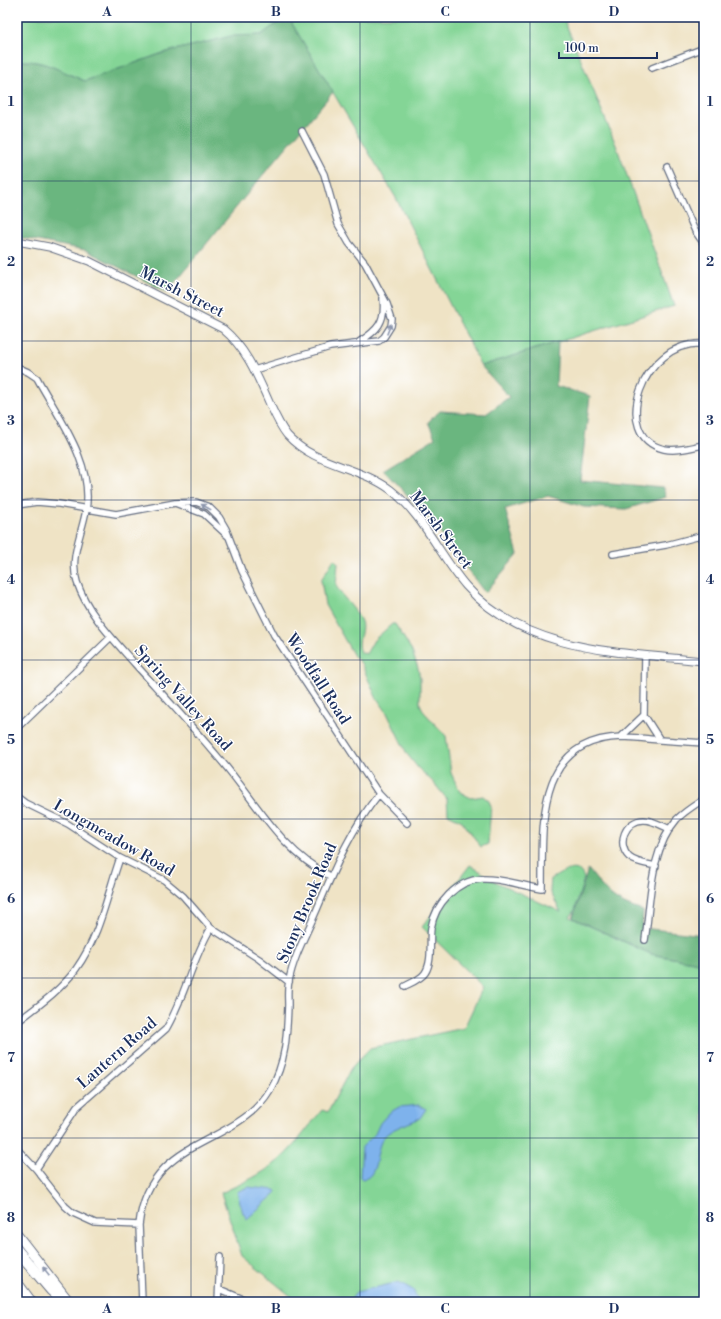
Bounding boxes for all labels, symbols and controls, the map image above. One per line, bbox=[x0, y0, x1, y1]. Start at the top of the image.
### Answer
text: A bbox=[101, 4, 112, 20]
text: B bbox=[271, 4, 281, 20]
text: C bbox=[440, 4, 450, 20]
text: D bbox=[609, 4, 619, 20]
scale bar bbox=[559, 34, 657, 60]
text: 100 m bbox=[565, 41, 599, 56]
text: 1 bbox=[8, 94, 15, 110]
text: 1 bbox=[707, 94, 714, 110]
text: 2 bbox=[7, 254, 15, 270]
text: 2 bbox=[706, 254, 714, 270]
street label: Marsh Street bbox=[136, 262, 228, 322]
one-way arrow bbox=[386, 322, 392, 334]
text: 3 bbox=[7, 413, 15, 429]
text: 3 bbox=[706, 413, 714, 429]
street label: Marsh Street bbox=[405, 487, 477, 573]
one-way arrow bbox=[200, 503, 212, 510]
text: 4 bbox=[7, 572, 16, 588]
text: 4 bbox=[706, 572, 715, 588]
street label: Woodfall Road bbox=[281, 629, 355, 728]
street label: Spring Valley Road bbox=[130, 641, 236, 755]
text: 5 bbox=[7, 732, 15, 748]
text: 5 bbox=[706, 732, 714, 748]
street label: Longmeadow Road bbox=[50, 795, 178, 881]
street label: Stony Brook Road bbox=[273, 840, 341, 966]
text: 6 bbox=[7, 891, 15, 907]
text: 6 bbox=[706, 891, 714, 907]
street label: Lantern Road bbox=[73, 1013, 161, 1093]
text: 7 bbox=[7, 1050, 15, 1066]
text: 7 bbox=[706, 1050, 714, 1066]
text: 8 bbox=[7, 1210, 15, 1226]
text: 8 bbox=[706, 1210, 714, 1226]
one-way arrow bbox=[42, 1266, 50, 1277]
text: A bbox=[101, 1301, 112, 1317]
text: B bbox=[271, 1301, 281, 1317]
text: C bbox=[440, 1301, 450, 1317]
text: D bbox=[609, 1301, 619, 1317]

